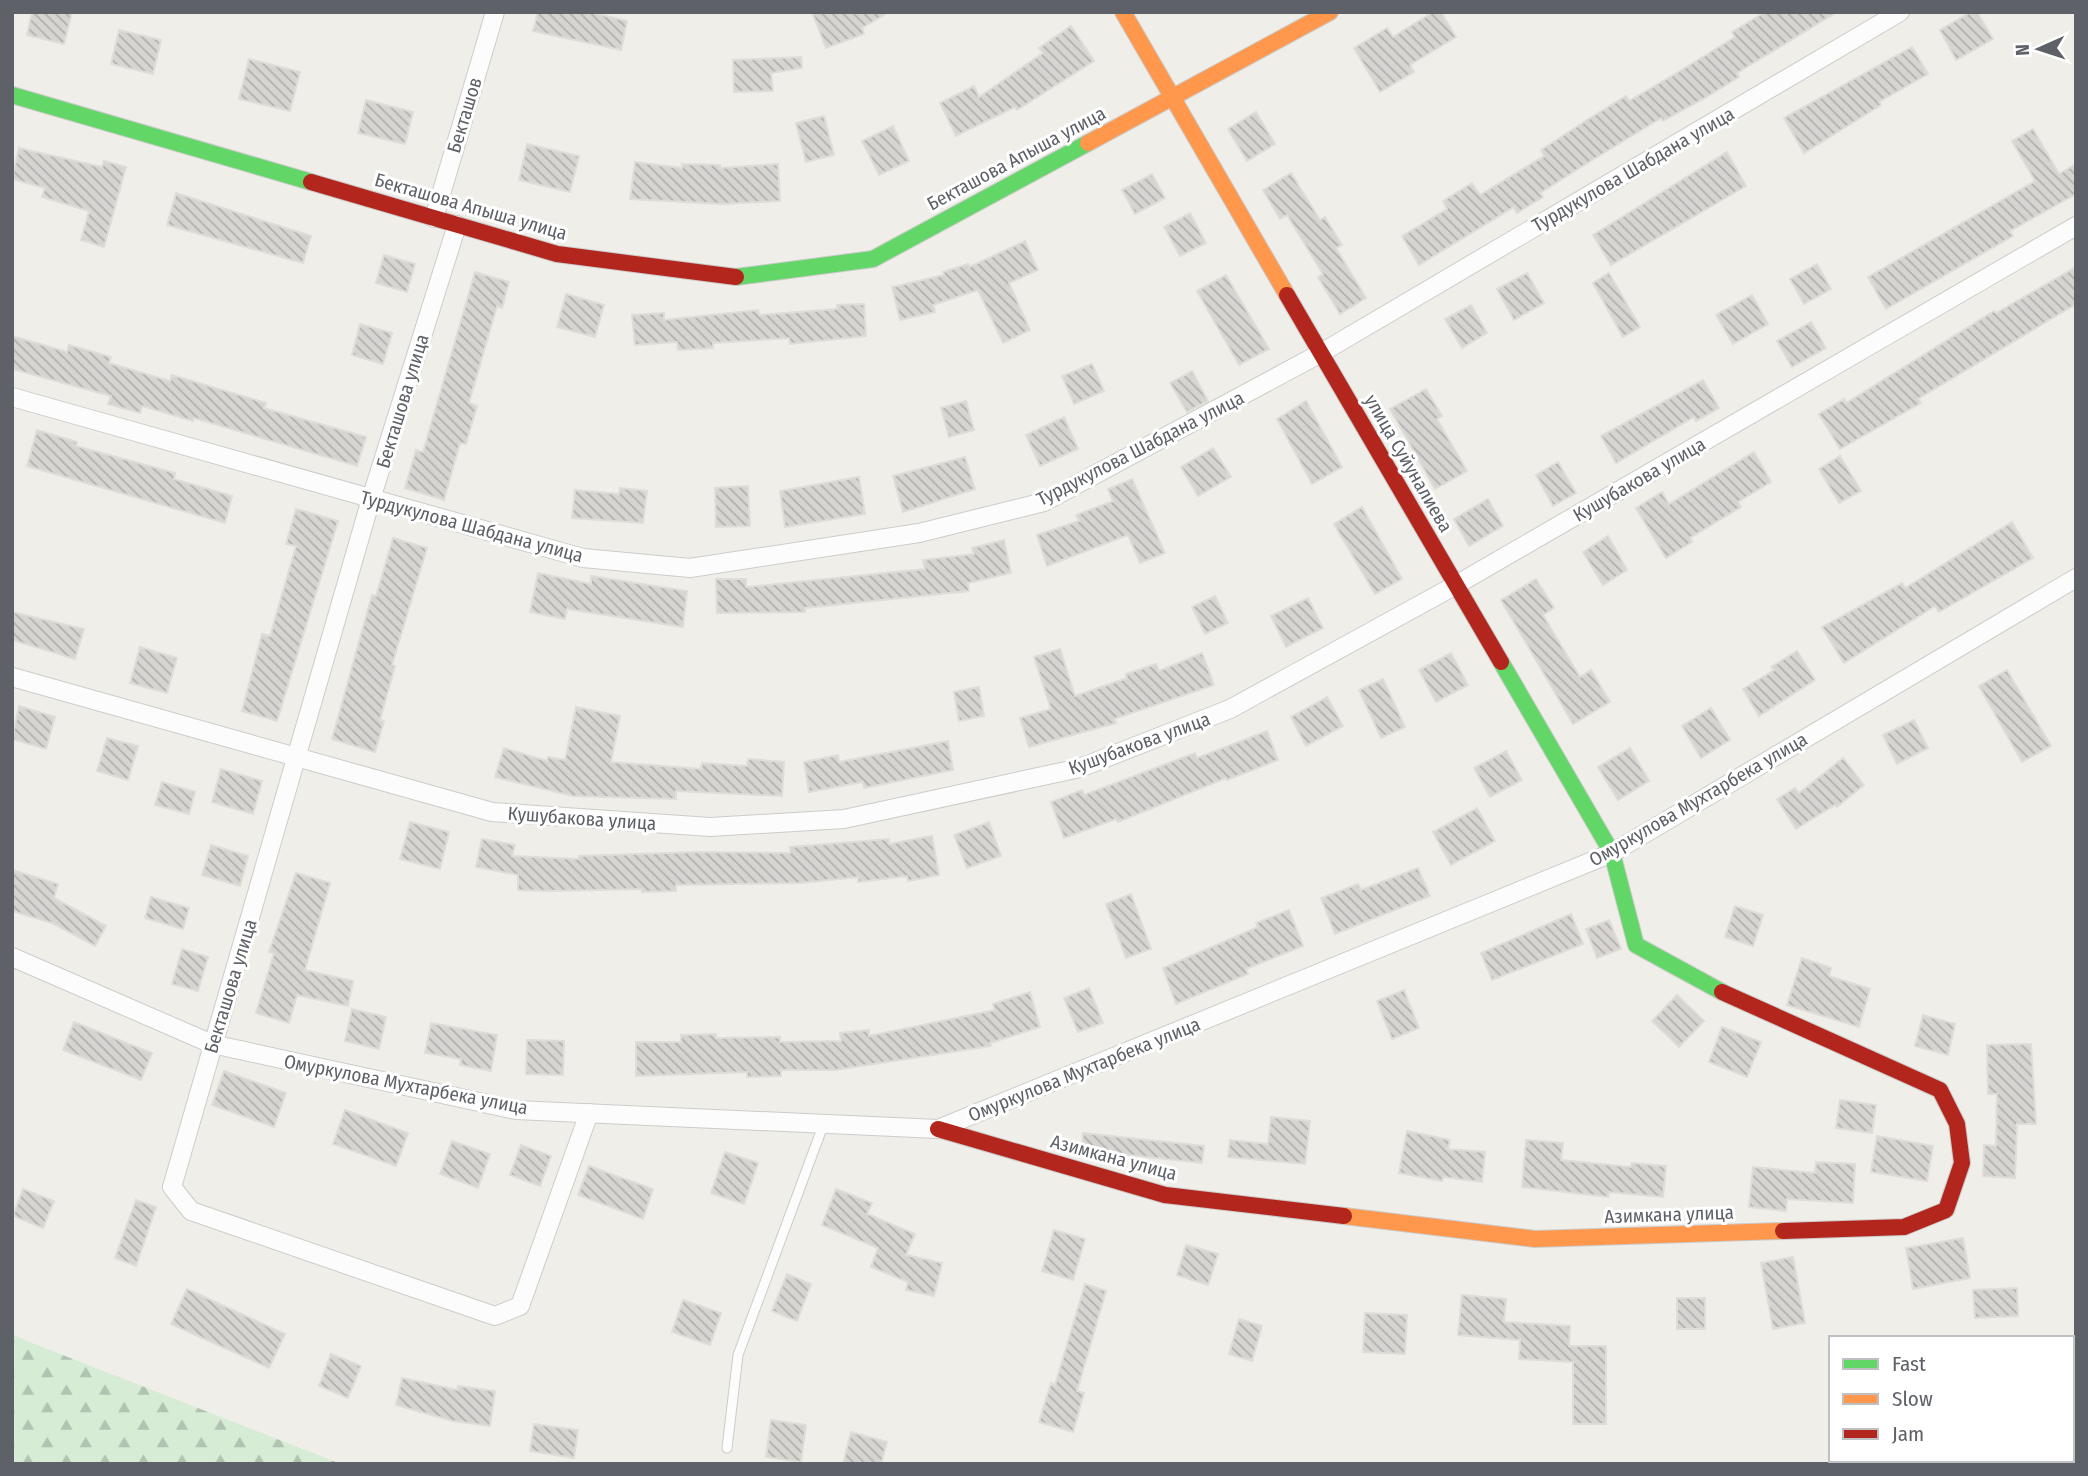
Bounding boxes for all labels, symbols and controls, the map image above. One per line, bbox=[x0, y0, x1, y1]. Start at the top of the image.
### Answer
north arrow bbox=[2004, 14, 2074, 84]
text: N bbox=[2011, 44, 2034, 56]
street label: Бекташов bbox=[442, 75, 487, 156]
street label: Бекташова Апыша улица bbox=[923, 102, 1109, 215]
street label: Турдукулова Шабдана улица bbox=[1528, 102, 1738, 237]
street label: Бекташова Апыша улица bbox=[372, 168, 570, 245]
street label: Бекташова улица bbox=[371, 331, 434, 471]
street label: Турдукулова Шабдана улица bbox=[1033, 386, 1248, 511]
street label: улица Суйуналиева bbox=[1360, 390, 1457, 536]
street label: Кушубакова улица bbox=[1569, 432, 1710, 527]
street label: Турдукулова Шабдана улица bbox=[358, 486, 586, 567]
street label: Кушубакова улица bbox=[1065, 707, 1213, 780]
street label: Омуркулова Мухтарбека улица bbox=[1585, 727, 1811, 871]
street label: Кушубакова улица bbox=[507, 802, 657, 835]
street label: Бекташова улица bbox=[199, 916, 262, 1056]
street label: Омуркулова Мухтарбека улица bbox=[965, 1012, 1204, 1127]
street label: Омуркулова Мухтарбека улица bbox=[282, 1050, 530, 1119]
street label: Азимкана улица bbox=[1048, 1130, 1179, 1185]
street label: Азимкана улица bbox=[1604, 1201, 1734, 1228]
legend bbox=[1829, 1336, 2074, 1462]
text: Fast bbox=[1892, 1351, 1926, 1377]
text: Slow bbox=[1892, 1386, 1933, 1412]
text: Jam bbox=[1892, 1421, 1924, 1447]

